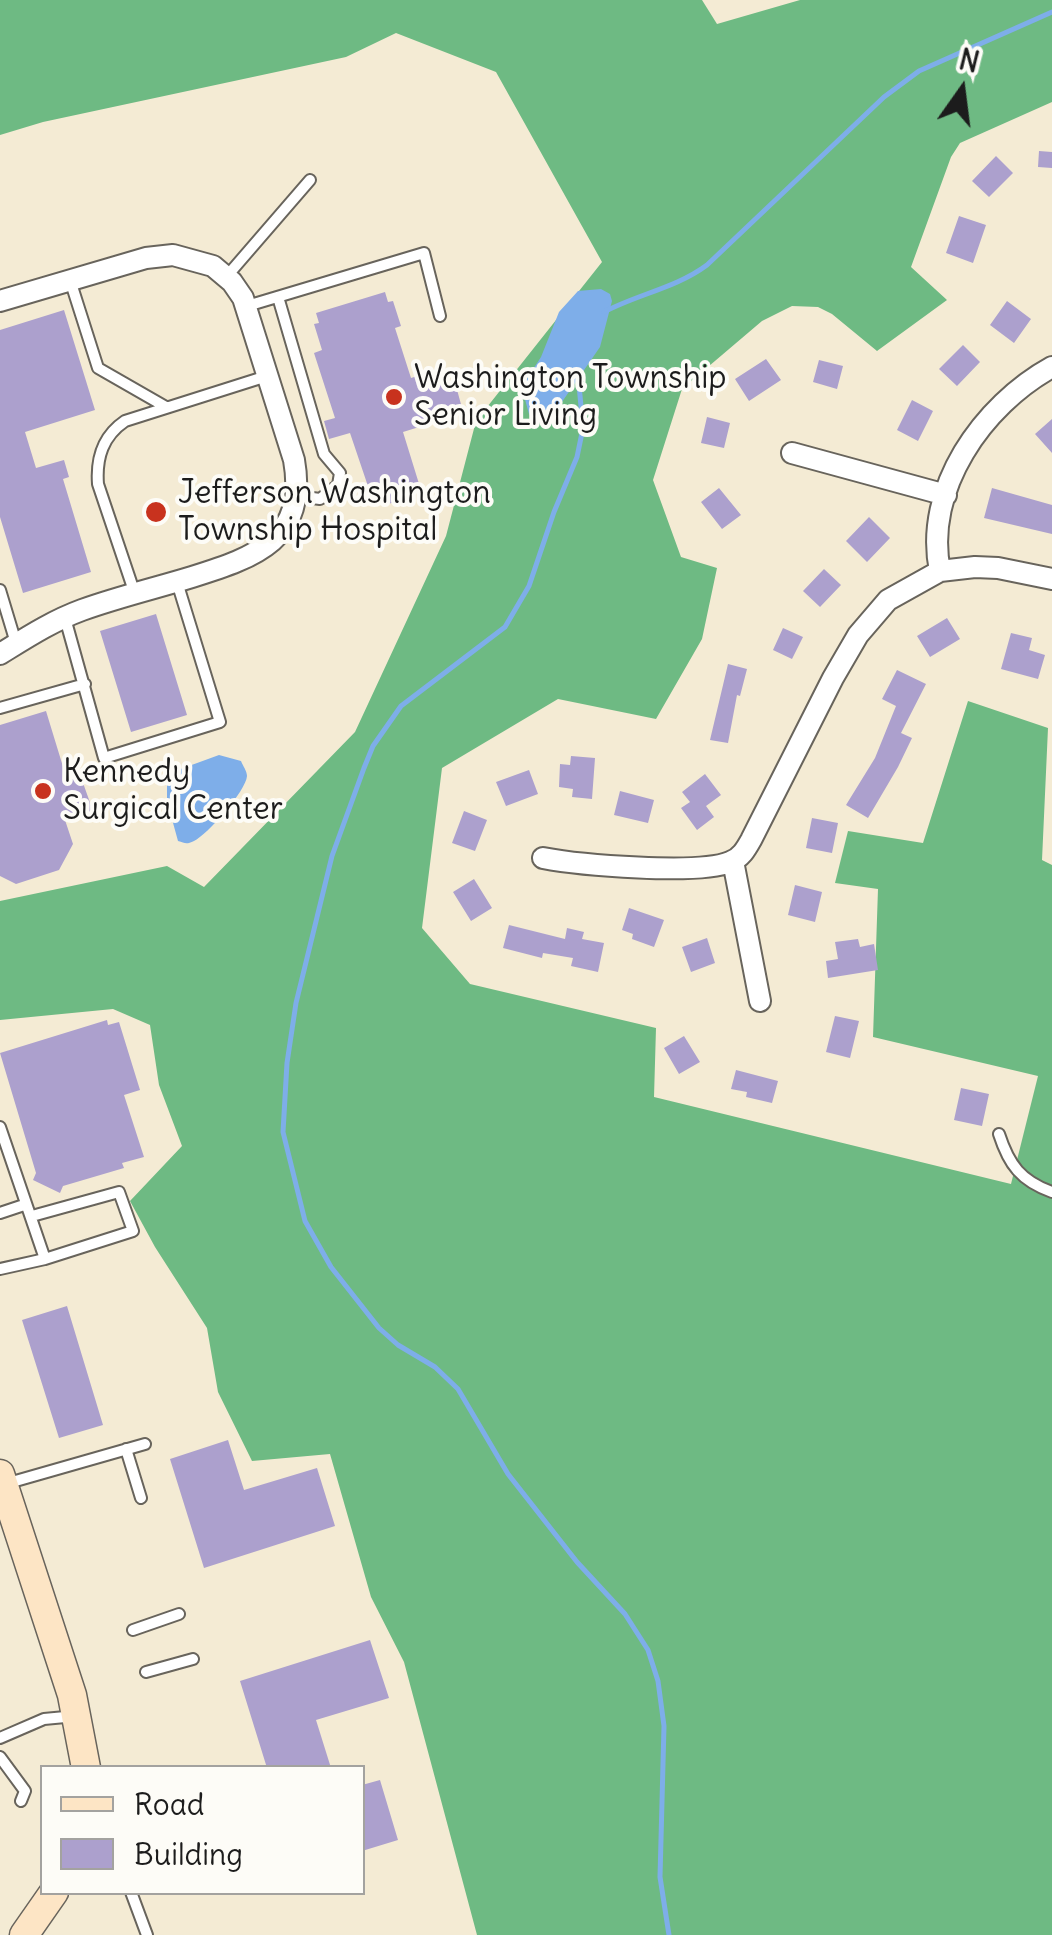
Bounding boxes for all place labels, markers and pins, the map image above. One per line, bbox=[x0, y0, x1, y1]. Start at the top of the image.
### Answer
place label: Washington Township Senior Living bbox=[414, 360, 727, 435]
marker: Washington Township Senior Living bbox=[383, 386, 405, 408]
place label: Jefferson Washington Township Hospital bbox=[178, 475, 491, 550]
marker: Jefferson Washington Township Hospital bbox=[143, 499, 169, 525]
place label: Kennedy Surgical Center bbox=[63, 754, 283, 829]
marker: Kennedy Surgical Center bbox=[32, 780, 54, 802]

